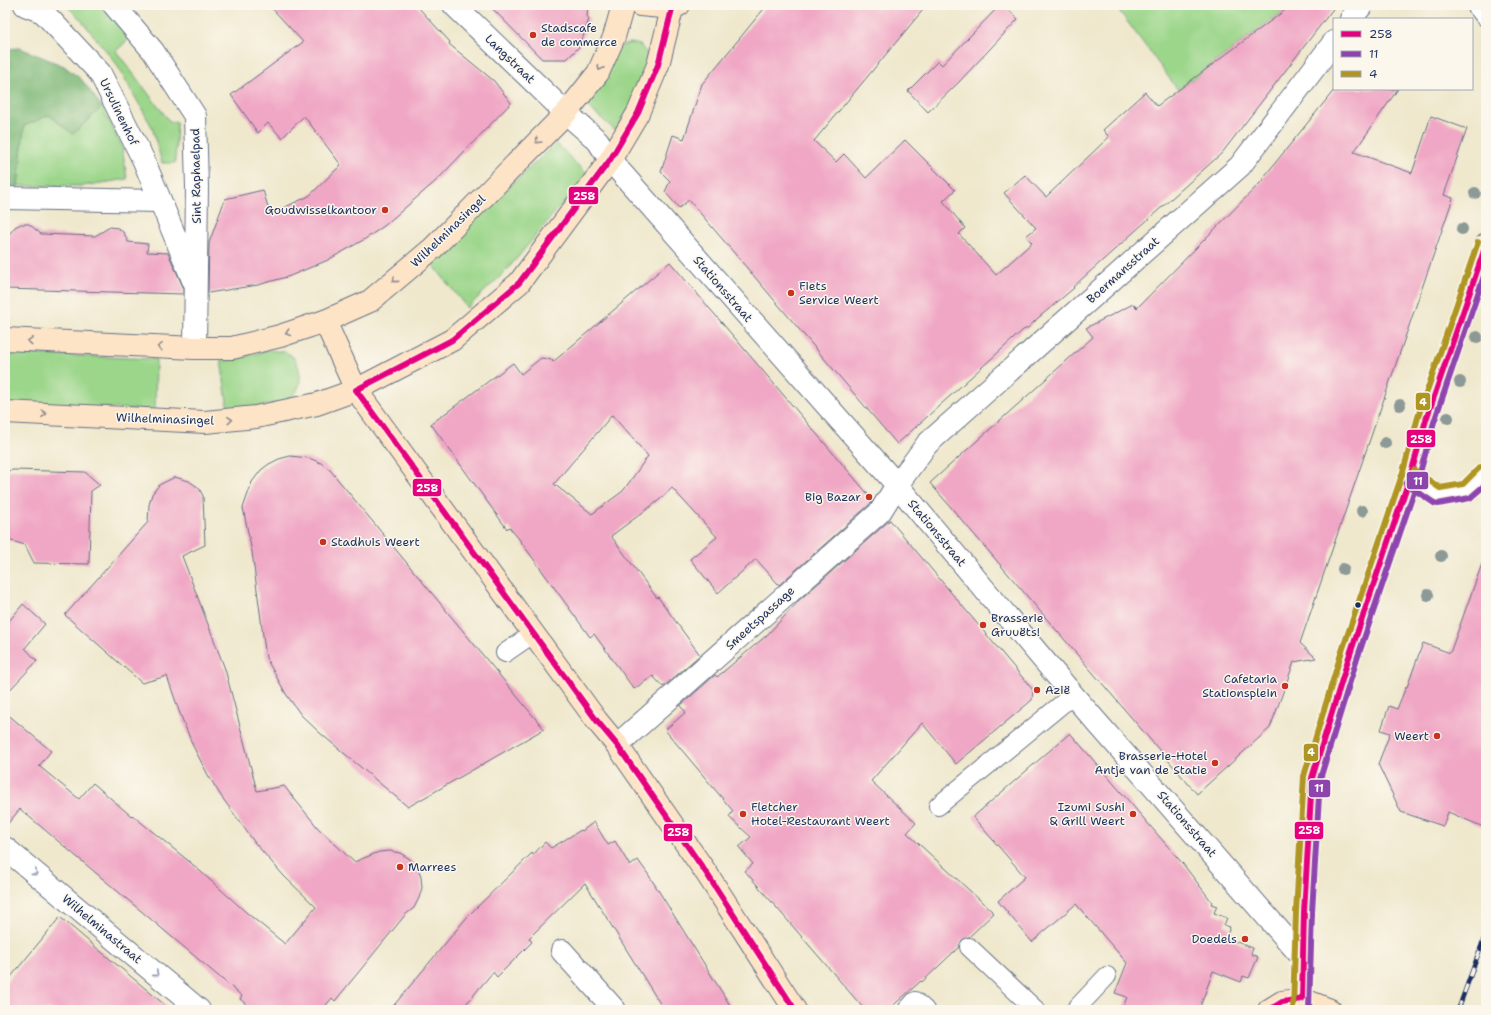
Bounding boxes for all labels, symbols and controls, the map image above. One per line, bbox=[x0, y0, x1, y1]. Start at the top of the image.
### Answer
legend bbox=[1333, 18, 1473, 90]
place label: Stadscafe de commerce bbox=[541, 20, 617, 50]
text: 258 bbox=[1369, 26, 1393, 42]
marker: Stadscafe de commerce bbox=[528, 30, 538, 40]
street label: Langstraat bbox=[481, 31, 539, 87]
text: 11 bbox=[1369, 46, 1379, 62]
one-way arrow bbox=[597, 63, 605, 71]
text: 4 bbox=[1369, 66, 1377, 82]
street label: Ursulinenhof bbox=[96, 76, 142, 149]
street label: Sint Raphaelpad bbox=[187, 128, 205, 224]
one-way arrow bbox=[535, 136, 543, 144]
line badge: 258 bbox=[568, 186, 599, 205]
text: 258 bbox=[573, 189, 595, 204]
street label: Wilhelminasingel bbox=[407, 191, 489, 271]
place label: Goudwisselkantoor bbox=[265, 202, 377, 218]
marker: Goudwisselkantoor bbox=[380, 205, 390, 215]
street label: Boermansstraat bbox=[1083, 233, 1163, 307]
street label: Stationsstraat bbox=[690, 252, 756, 326]
one-way arrow bbox=[392, 275, 399, 282]
place label: Fiets Service Weert bbox=[799, 278, 879, 308]
marker: Fiets Service Weert bbox=[786, 288, 796, 298]
one-way arrow bbox=[284, 328, 291, 337]
one-way arrow bbox=[27, 336, 33, 345]
one-way arrow bbox=[157, 342, 163, 351]
line badge: 4 bbox=[1415, 392, 1431, 411]
text: 4 bbox=[1419, 395, 1427, 410]
street label: Wilhelminasingel bbox=[116, 409, 215, 429]
one-way arrow bbox=[41, 410, 47, 418]
one-way arrow bbox=[227, 415, 233, 424]
line badge: 258 bbox=[1406, 429, 1436, 448]
text: 258 bbox=[1410, 432, 1432, 447]
line badge: 11 bbox=[1406, 471, 1429, 490]
text: 11 bbox=[1413, 474, 1423, 489]
line badge: 258 bbox=[412, 478, 442, 497]
text: 258 bbox=[416, 481, 438, 496]
place label: Big Bazar bbox=[805, 489, 861, 505]
marker: Big Bazar bbox=[864, 492, 874, 502]
street label: Stationsstraat bbox=[904, 496, 970, 570]
place label: Stadhuis Weert bbox=[331, 534, 420, 550]
marker: Stadhuis Weert bbox=[318, 537, 328, 547]
street label: Smeetspassage bbox=[722, 582, 798, 653]
unlabelled marker bbox=[1353, 600, 1363, 610]
place label: Brasserie Gruuëts! bbox=[991, 610, 1044, 640]
marker: Brasserie Gruuëts! bbox=[978, 620, 988, 630]
place label: Cafetaria Stationsplein bbox=[1202, 671, 1278, 701]
marker: Cafetaria Stationsplein bbox=[1280, 681, 1290, 691]
place label: Azië bbox=[1045, 682, 1070, 698]
marker: Azië bbox=[1032, 685, 1042, 695]
place label: Weert bbox=[1394, 728, 1429, 744]
marker: Weert bbox=[1432, 731, 1442, 741]
line badge: 4 bbox=[1303, 743, 1319, 762]
text: 4 bbox=[1307, 745, 1315, 760]
place label: Brasserie-Hotel Antje van de Statie bbox=[1095, 748, 1207, 778]
marker: Brasserie-Hotel Antje van de Statie bbox=[1210, 758, 1220, 768]
line badge: 11 bbox=[1308, 779, 1331, 798]
text: 11 bbox=[1314, 781, 1324, 796]
street label: Stationsstraat bbox=[1154, 787, 1220, 861]
place label: Fletcher Hotel-Restaurant Weert bbox=[751, 799, 890, 829]
place label: Izumi Sushi & Grill Weert bbox=[1050, 799, 1125, 829]
marker: Fletcher Hotel-Restaurant Weert bbox=[738, 809, 748, 819]
marker: Izumi Sushi & Grill Weert bbox=[1128, 809, 1138, 819]
line badge: 258 bbox=[1294, 821, 1324, 840]
line badge: 258 bbox=[663, 823, 693, 842]
text: 258 bbox=[1298, 823, 1320, 838]
text: 258 bbox=[667, 825, 689, 840]
place label: Marrees bbox=[408, 859, 456, 875]
marker: Marrees bbox=[395, 862, 405, 872]
one-way arrow bbox=[30, 869, 38, 876]
street label: Wilhelminastraat bbox=[59, 891, 145, 967]
place label: Doedels bbox=[1192, 931, 1237, 947]
marker: Doedels bbox=[1240, 934, 1250, 944]
one-way arrow bbox=[152, 970, 159, 977]

